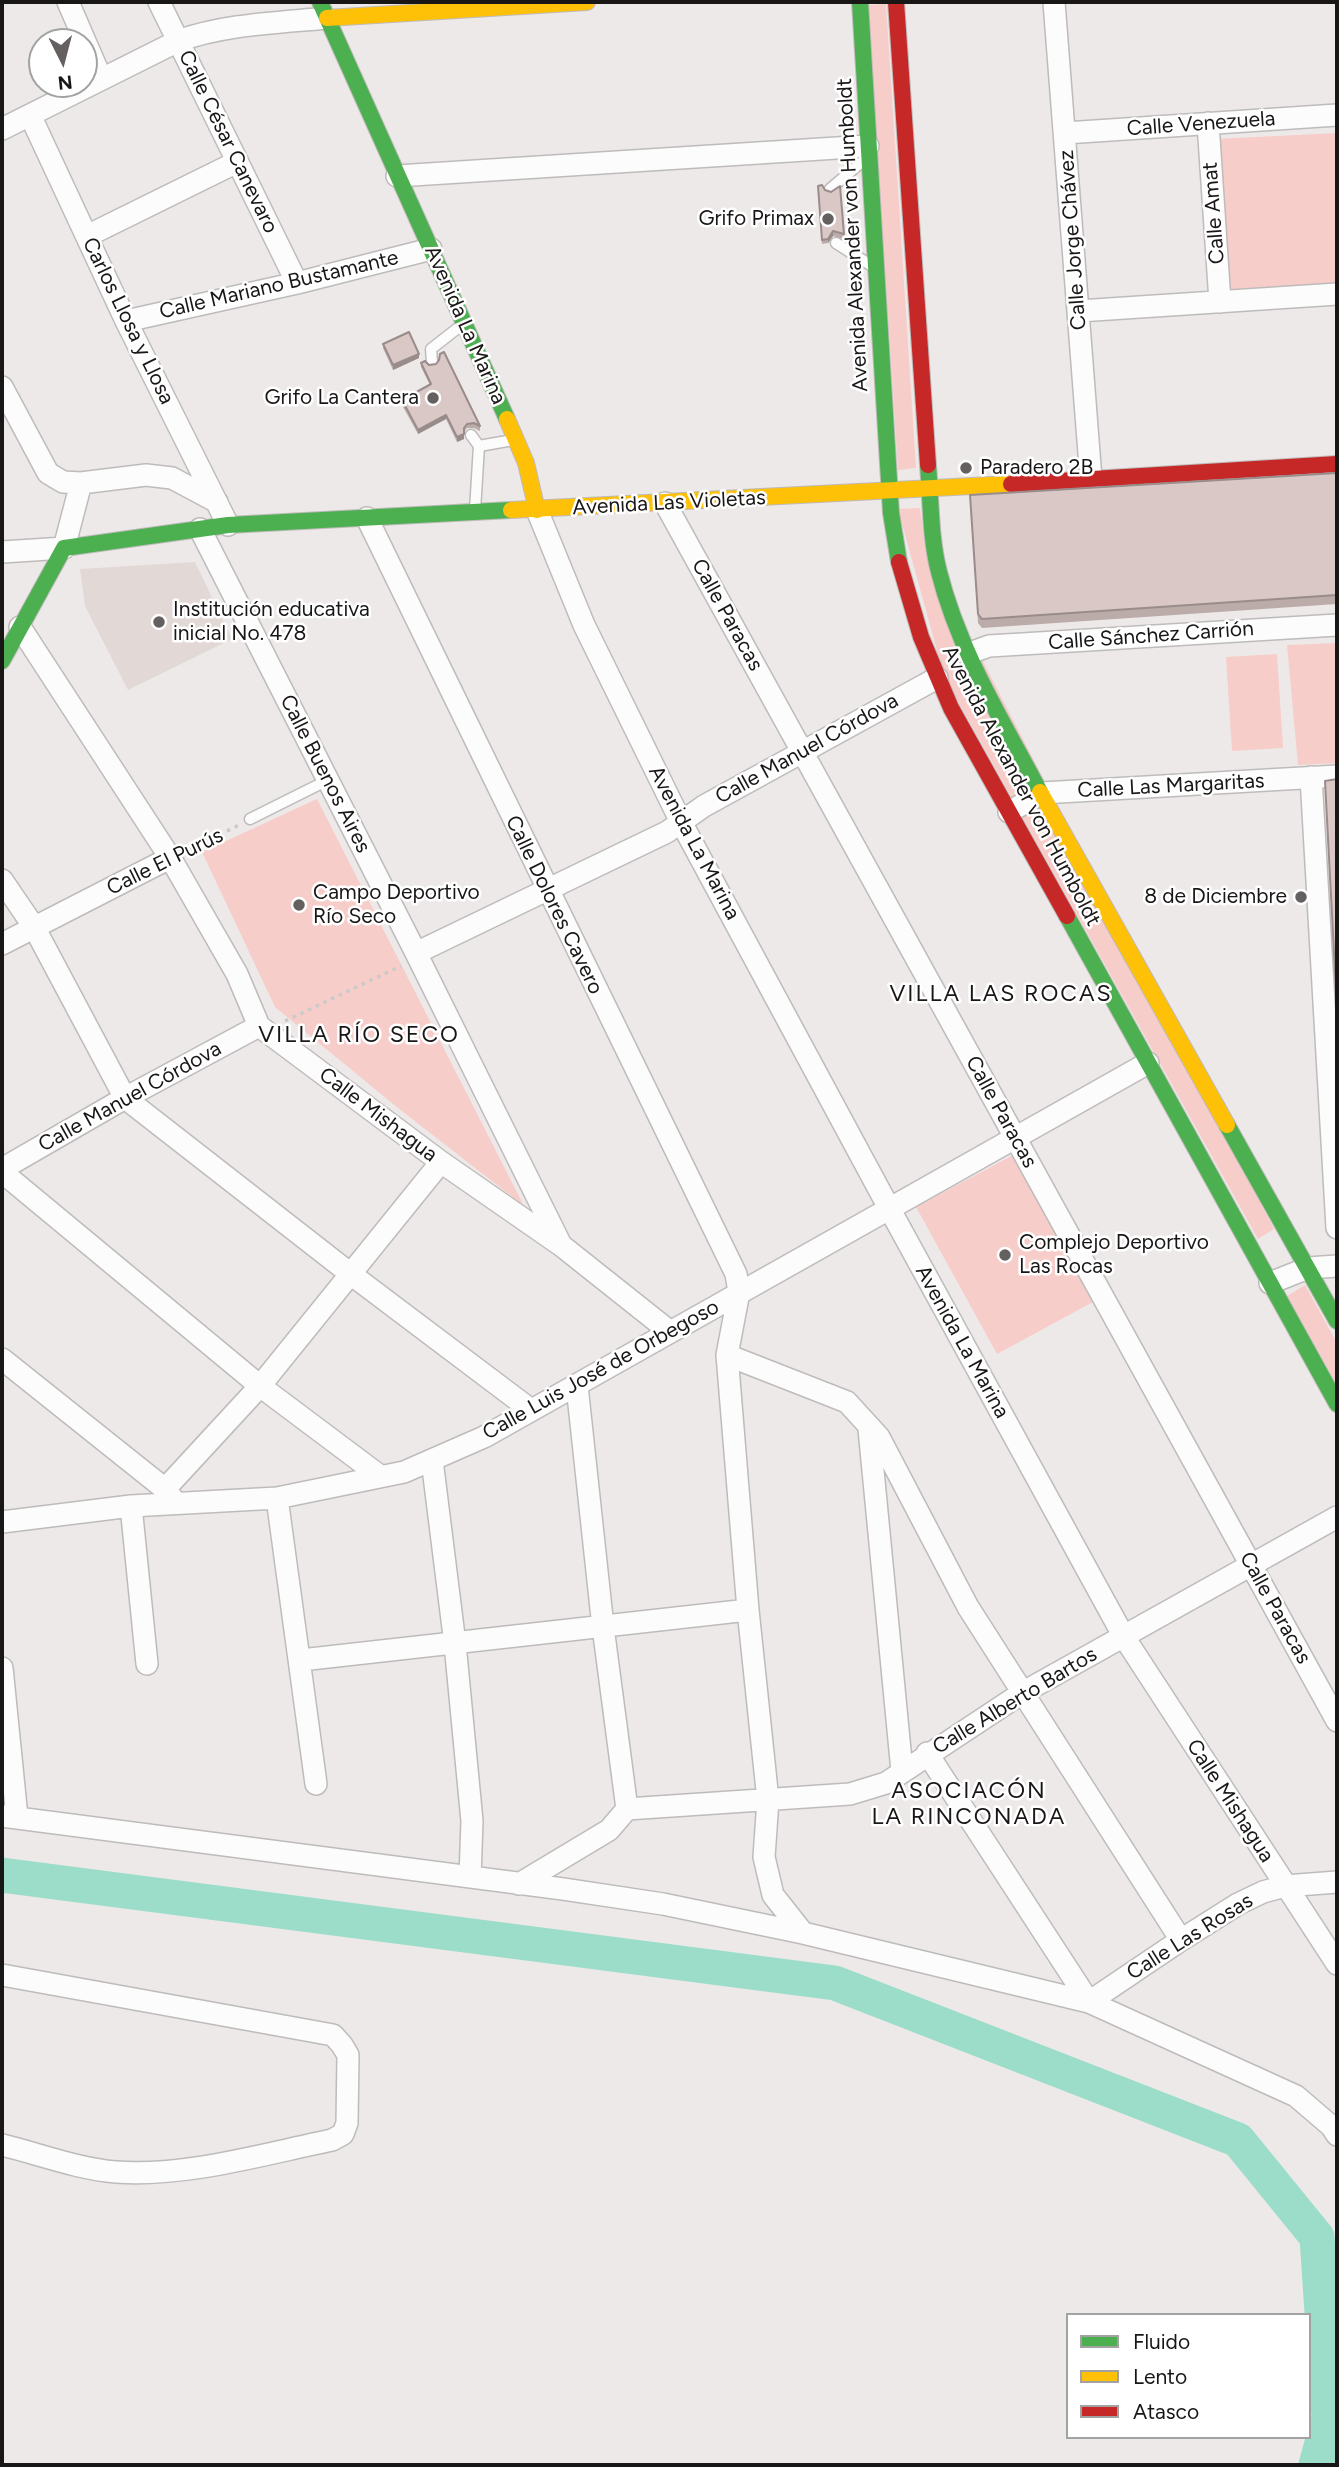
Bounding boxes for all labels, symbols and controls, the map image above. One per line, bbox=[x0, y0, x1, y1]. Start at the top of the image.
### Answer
north arrow bbox=[28, 28, 98, 98]
street label: Calle César Canevaro bbox=[173, 46, 283, 238]
text: N bbox=[57, 70, 74, 95]
street label: Avenida Alexander von Humboldt bbox=[832, 78, 874, 392]
street label: Calle Venezuela bbox=[1126, 106, 1276, 142]
street label: Calle Jorge Chávez bbox=[1054, 149, 1092, 331]
street label: Calle Amat bbox=[1198, 161, 1230, 265]
place label: Grifo Primax bbox=[698, 206, 814, 232]
marker: Grifo Primax bbox=[820, 211, 836, 227]
street label: Carlos Llosa y Llosa bbox=[77, 233, 179, 409]
street label: Avenida La Marina bbox=[419, 242, 511, 408]
street label: Calle Mariano Bustamante bbox=[157, 245, 401, 325]
place label: Grifo La Cantera bbox=[264, 385, 419, 411]
marker: Grifo La Cantera bbox=[425, 390, 441, 406]
place label: Paradero 2B bbox=[980, 455, 1093, 481]
marker: Paradero 2B bbox=[958, 460, 974, 476]
street label: Avenida Las Violetas bbox=[572, 485, 766, 521]
street label: Calle Paracas bbox=[686, 555, 768, 675]
place label: Institución educativa inicial No. 478 bbox=[173, 597, 370, 647]
marker: Institución educativa inicial No. 478 bbox=[151, 614, 167, 630]
street label: Calle Sánchez Carrión bbox=[1047, 616, 1255, 656]
street label: Avenida Alexander von Humboldt bbox=[936, 641, 1106, 931]
street label: Calle Manuel Córdova bbox=[711, 688, 903, 810]
street label: Calle Buenos Aires bbox=[274, 691, 376, 857]
street label: Avenida La Marina bbox=[643, 762, 745, 924]
street label: Calle Las Margaritas bbox=[1077, 769, 1265, 803]
street label: Calle Dolores Cavero bbox=[500, 811, 608, 999]
street label: Calle El Purús bbox=[103, 823, 227, 901]
place label: Campo Deportivo Río Seco bbox=[313, 880, 480, 930]
place label: 8 de Diciembre bbox=[1144, 884, 1287, 910]
marker: 8 de Diciembre bbox=[1293, 889, 1309, 905]
marker: Campo Deportivo Río Seco bbox=[291, 897, 307, 913]
district label: VILLA LAS ROCAS bbox=[891, 980, 1111, 1008]
district label: VILLA RÍO SECO bbox=[260, 1021, 458, 1049]
street label: Calle Manuel Córdova bbox=[34, 1036, 226, 1158]
street label: Calle Paracas bbox=[960, 1052, 1042, 1172]
street label: Calle Mishagua bbox=[314, 1062, 442, 1168]
place label: Complejo Deportivo Las Rocas bbox=[1019, 1230, 1209, 1280]
marker: Complejo Deportivo Las Rocas bbox=[997, 1247, 1013, 1263]
street label: Avenida La Marina bbox=[910, 1261, 1014, 1423]
street label: Calle Luis José de Orbegoso bbox=[478, 1294, 724, 1446]
street label: Calle Paracas bbox=[1234, 1548, 1316, 1668]
street label: Calle Alberto Bartos bbox=[928, 1642, 1102, 1760]
street label: Calle Mishagua bbox=[1181, 1735, 1279, 1867]
district label: ASOCIACÓN LA RINCONADA bbox=[873, 1777, 1065, 1831]
street label: Calle Las Rosas bbox=[1122, 1888, 1258, 1986]
legend bbox=[1066, 2313, 1311, 2439]
text: Fluido bbox=[1133, 2329, 1190, 2354]
text: Lento bbox=[1133, 2364, 1187, 2389]
text: Atasco bbox=[1133, 2399, 1199, 2424]

